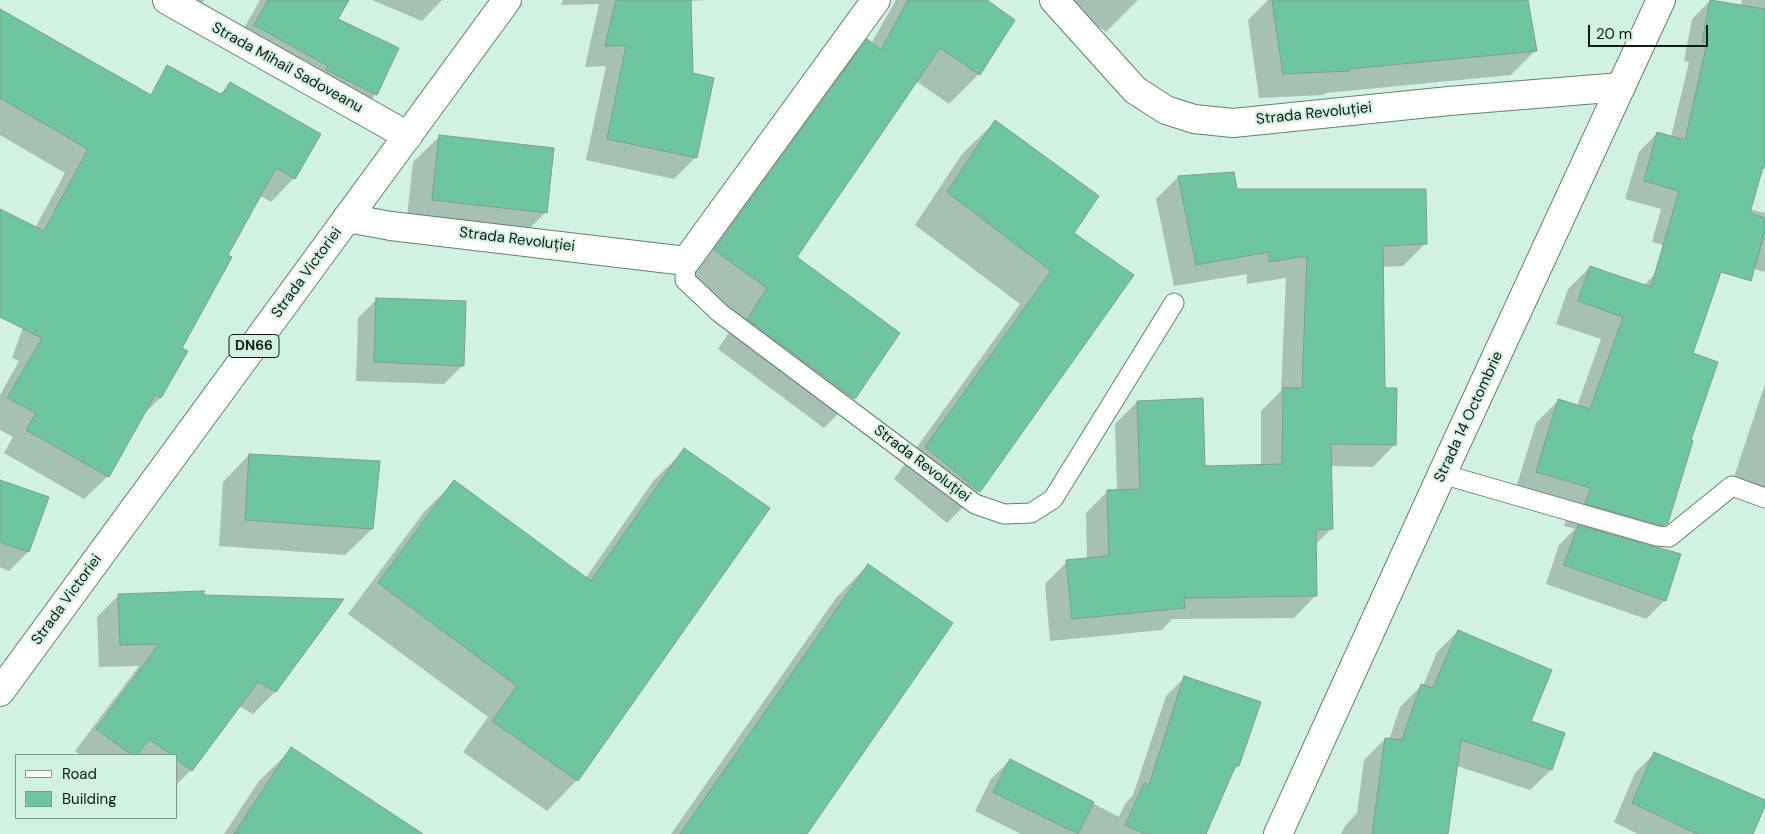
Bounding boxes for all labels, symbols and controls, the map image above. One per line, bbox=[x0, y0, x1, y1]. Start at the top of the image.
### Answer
scale bar bbox=[1590, 15, 1710, 47]
street label: Strada Mihail Sadoveanu bbox=[208, 19, 366, 117]
text: 20 m bbox=[1596, 24, 1632, 44]
street label: Strada Revoluției bbox=[1255, 99, 1373, 129]
street label: Strada Victoriei bbox=[268, 224, 346, 322]
street label: Strada Revoluției bbox=[458, 224, 576, 256]
road number: DN66 bbox=[229, 334, 279, 358]
street label: Strada 14 Octombrie bbox=[1431, 349, 1507, 485]
street label: Strada Revoluției bbox=[870, 422, 974, 506]
street label: Strada Victoriei bbox=[28, 551, 106, 649]
legend bbox=[15, 754, 178, 819]
text: Road bbox=[62, 764, 97, 784]
text: Building bbox=[62, 789, 117, 809]

